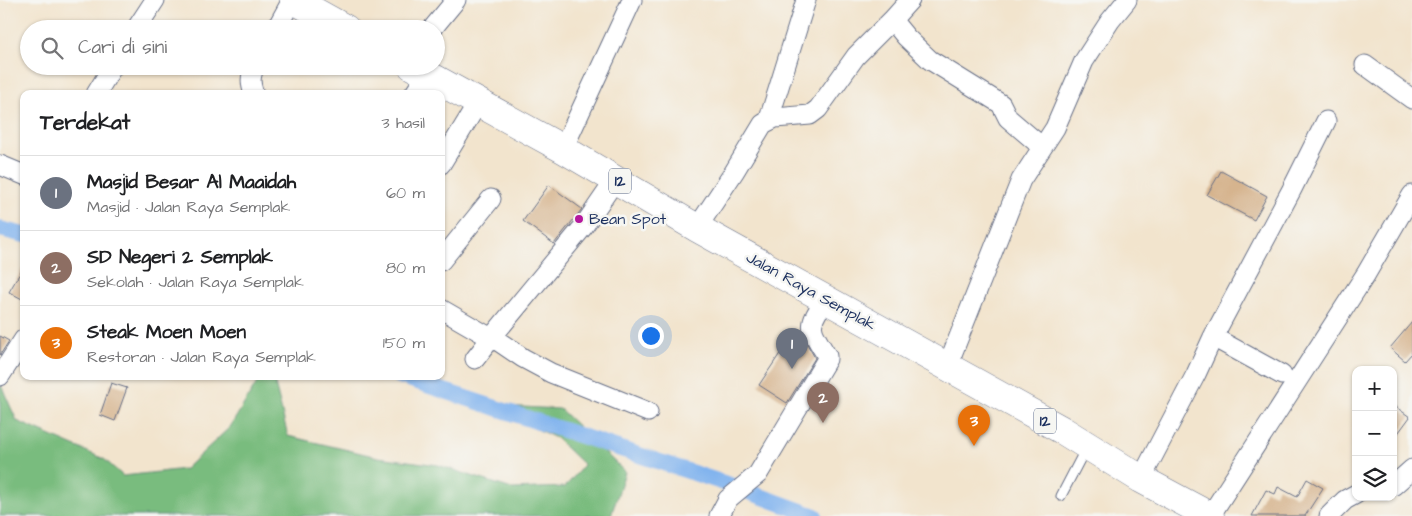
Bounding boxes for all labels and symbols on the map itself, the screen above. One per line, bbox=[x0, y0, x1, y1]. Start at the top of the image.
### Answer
road number: 12 bbox=[609, 168, 631, 194]
place label: Bean Spot bbox=[589, 208, 667, 230]
marker: Bean Spot bbox=[573, 213, 585, 225]
street label: Jalan Raya Semplak bbox=[742, 246, 880, 337]
your location bbox=[638, 323, 664, 349]
pin: 1 bbox=[776, 328, 808, 369]
pin: 2 bbox=[807, 382, 839, 423]
pin: 3 bbox=[958, 405, 990, 446]
road number: 12 bbox=[1034, 408, 1056, 434]

